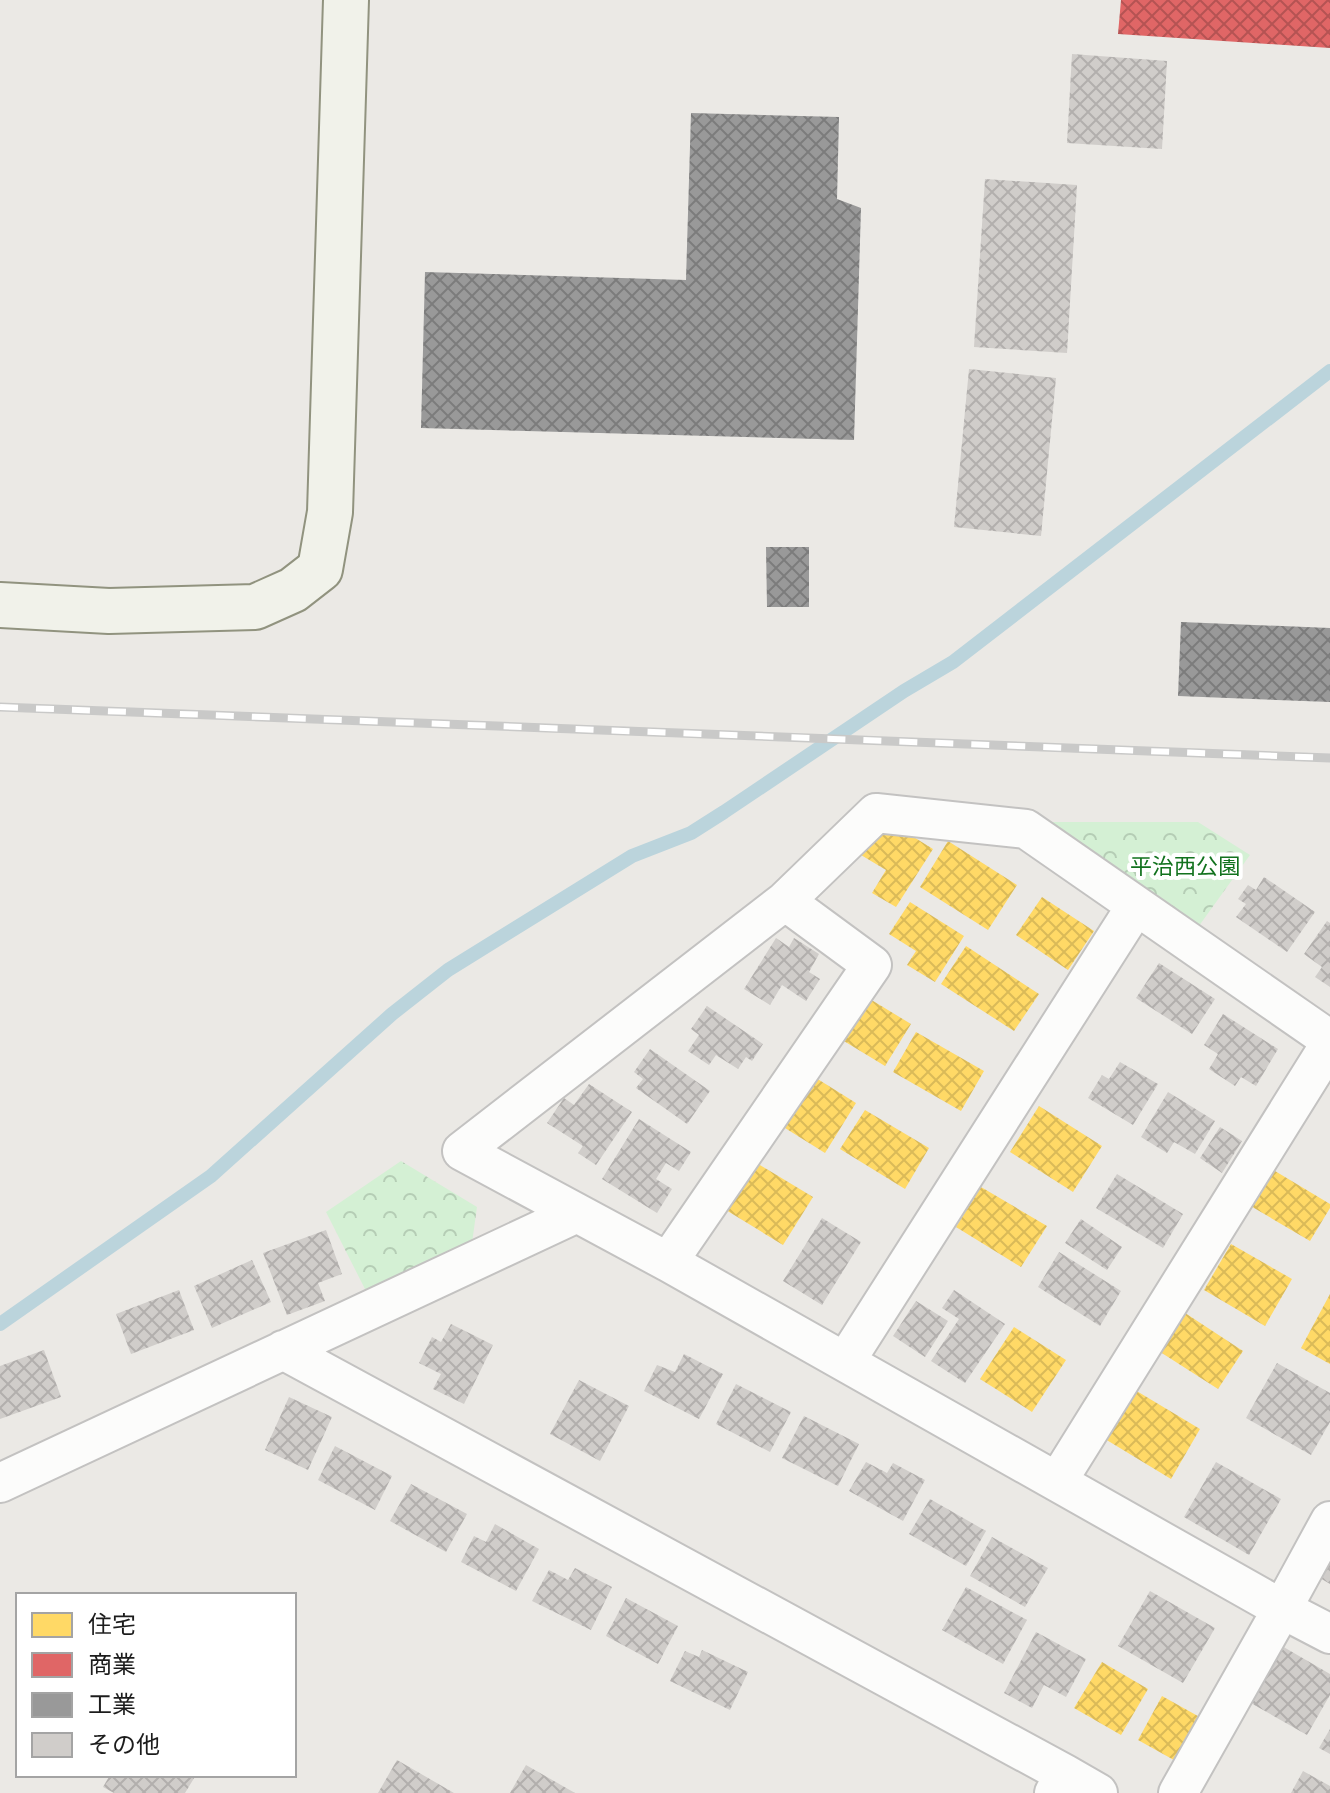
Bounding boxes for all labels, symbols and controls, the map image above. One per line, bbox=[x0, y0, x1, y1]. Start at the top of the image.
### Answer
park label: 平治西公園 bbox=[1130, 852, 1240, 880]
legend bbox=[16, 1593, 296, 1777]
text: 住宅 bbox=[88, 1609, 136, 1639]
text: 商業 bbox=[88, 1649, 136, 1679]
text: 工業 bbox=[88, 1689, 136, 1719]
text: その他 bbox=[88, 1729, 160, 1759]

